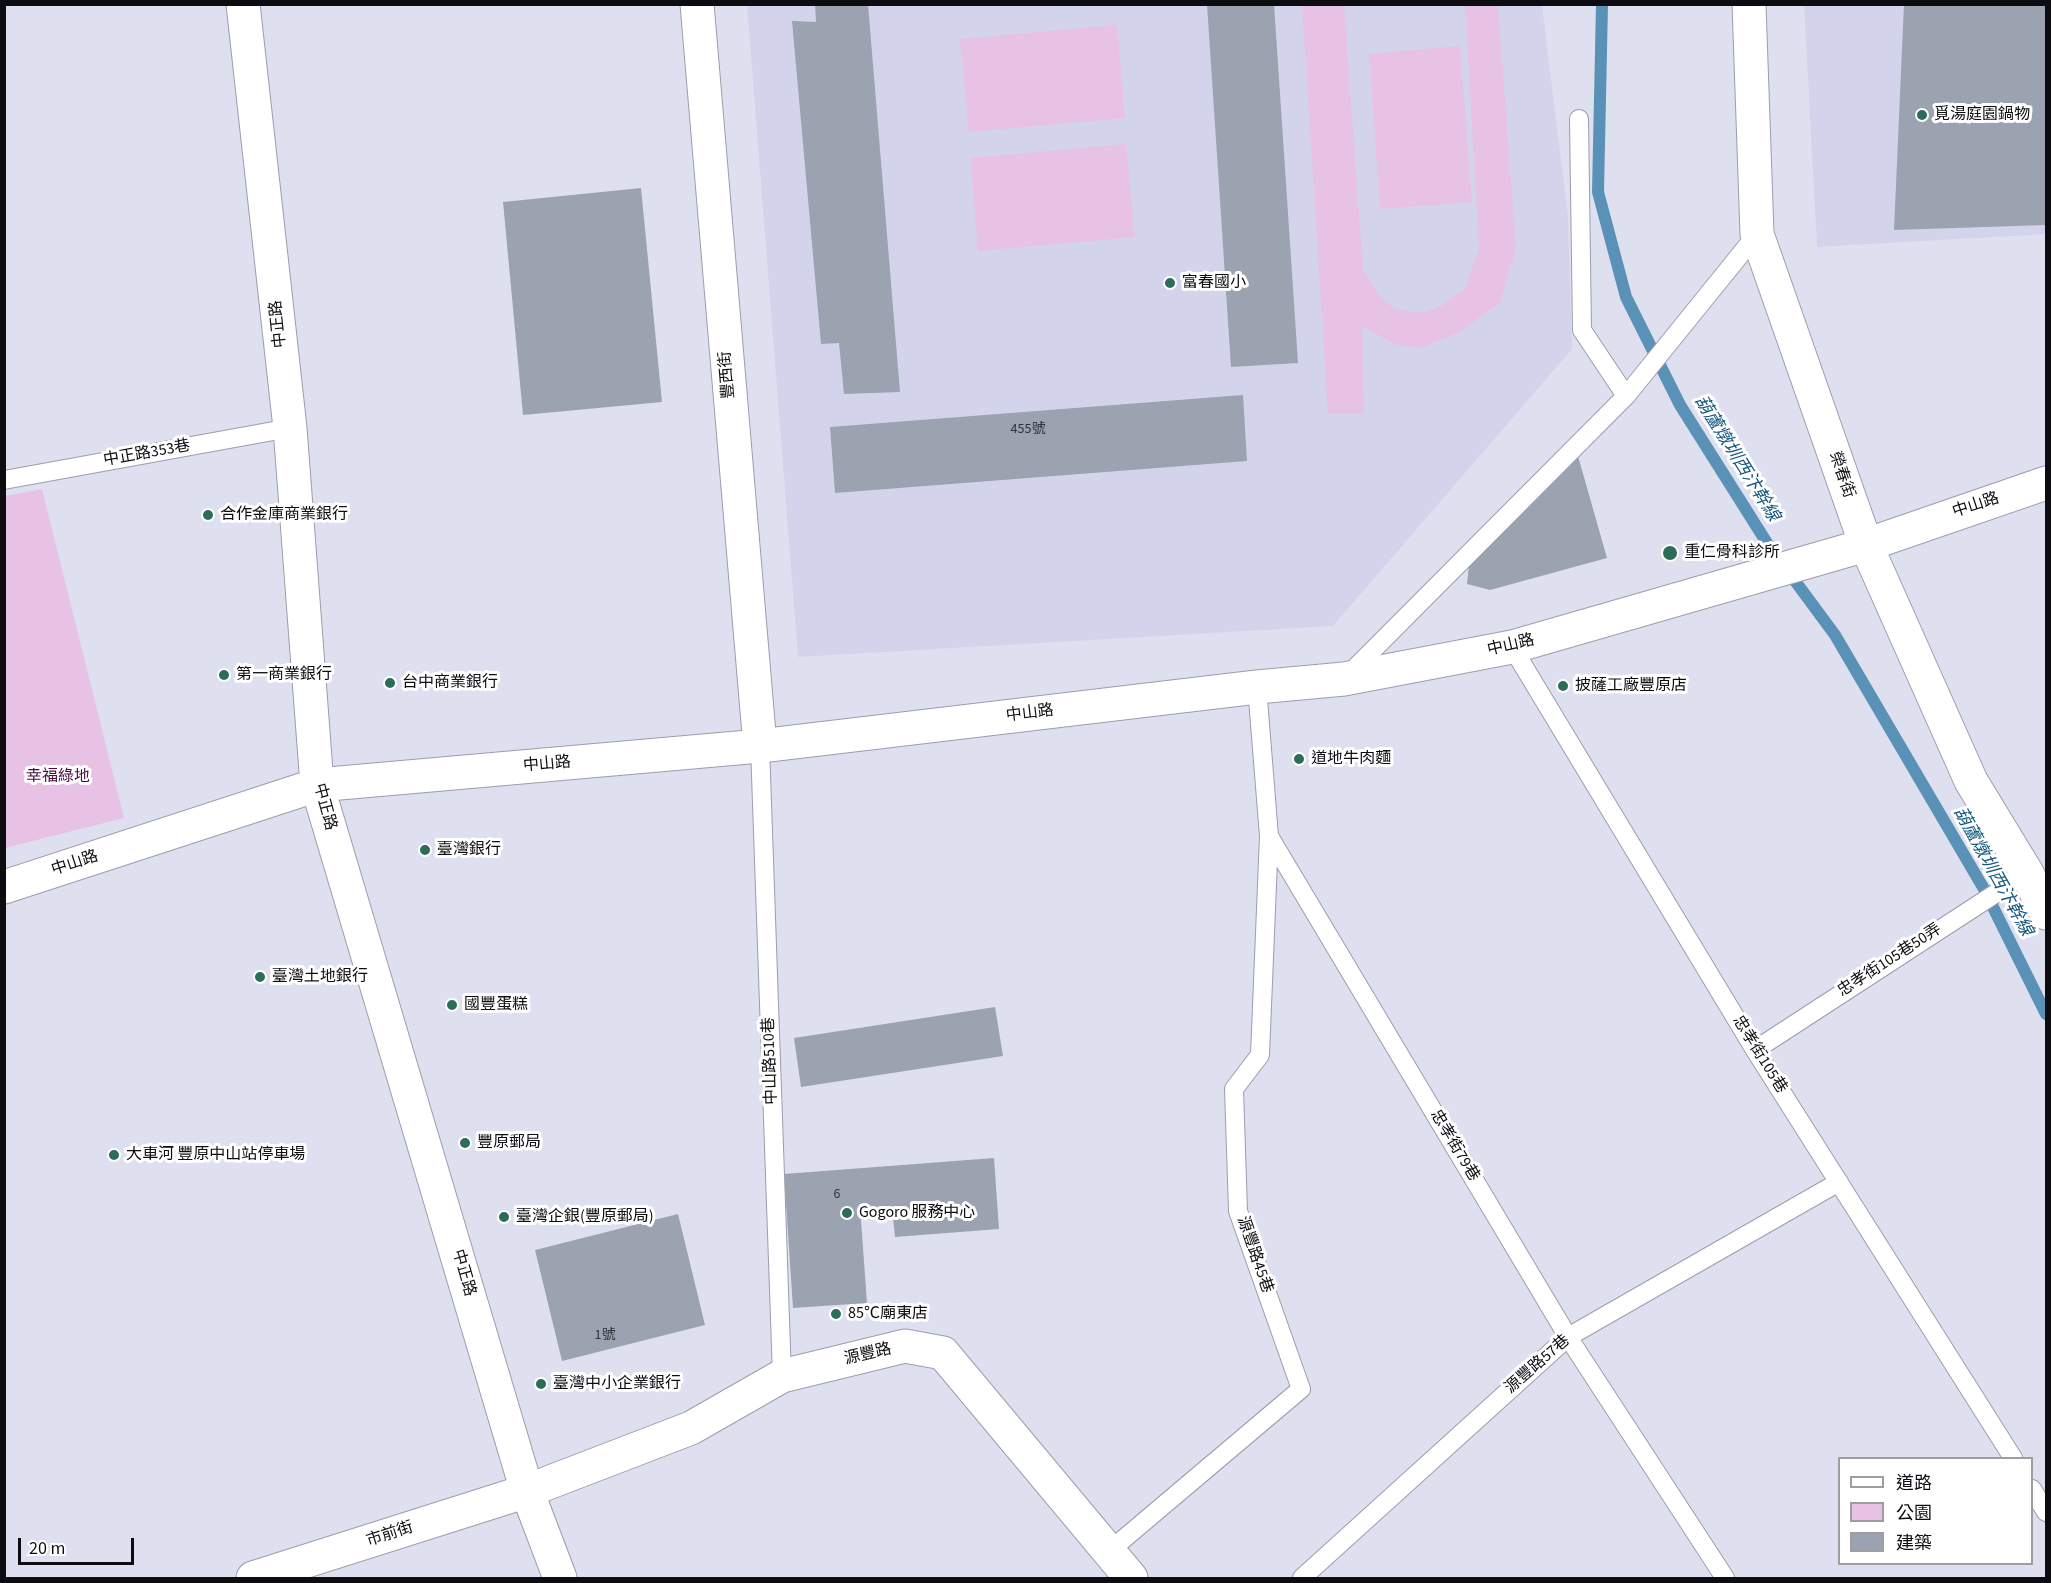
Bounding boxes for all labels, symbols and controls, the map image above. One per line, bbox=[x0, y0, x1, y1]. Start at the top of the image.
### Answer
place label: 覓湯庭園鍋物 bbox=[1934, 105, 2030, 125]
marker: 覓湯庭園鍋物 bbox=[1915, 108, 1929, 122]
place label: 富春國小 bbox=[1182, 273, 1246, 293]
marker: 富春國小 bbox=[1163, 276, 1177, 290]
street label: 中正路 bbox=[267, 299, 291, 349]
street label: 豐西街 bbox=[716, 350, 740, 400]
water label: 葫蘆燉圳西汴幹線 bbox=[1689, 392, 1783, 526]
house number: 455號 bbox=[1011, 422, 1045, 438]
street label: 中正路353巷 bbox=[102, 437, 192, 471]
street label: 榮春街 bbox=[1824, 449, 1858, 501]
street label: 中山路 bbox=[1950, 489, 2002, 523]
place label: 合作金庫商業銀行 bbox=[220, 505, 348, 525]
marker: 合作金庫商業銀行 bbox=[201, 508, 215, 522]
place label: 重仁骨科診所 bbox=[1684, 543, 1780, 563]
marker: 重仁骨科診所 bbox=[1661, 544, 1679, 562]
street label: 中山路 bbox=[1485, 631, 1537, 661]
place label: 第一商業銀行 bbox=[236, 665, 332, 685]
marker: 第一商業銀行 bbox=[217, 668, 231, 682]
place label: 台中商業銀行 bbox=[402, 673, 498, 693]
marker: 台中商業銀行 bbox=[383, 676, 397, 690]
place label: 披薩工廠豐原店 bbox=[1575, 676, 1687, 696]
marker: 披薩工廠豐原店 bbox=[1556, 679, 1570, 693]
street label: 中山路 bbox=[1005, 702, 1055, 726]
place label: 道地牛肉麵 bbox=[1311, 749, 1391, 769]
marker: 道地牛肉麵 bbox=[1292, 752, 1306, 766]
street label: 中山路 bbox=[522, 753, 572, 777]
park label: 幸福綠地 bbox=[26, 767, 90, 787]
street label: 中正路 bbox=[309, 781, 339, 833]
water label: 葫蘆燉圳西汴幹線 bbox=[1948, 804, 2036, 940]
place label: 臺灣銀行 bbox=[437, 840, 501, 860]
marker: 臺灣銀行 bbox=[418, 843, 432, 857]
street label: 中山路 bbox=[49, 847, 101, 881]
street label: 忠孝街105巷50弄 bbox=[1835, 920, 1945, 1002]
place label: 臺灣土地銀行 bbox=[272, 967, 368, 987]
marker: 臺灣土地銀行 bbox=[253, 970, 267, 984]
place label: 國豐蛋糕 bbox=[464, 995, 528, 1015]
marker: 國豐蛋糕 bbox=[445, 998, 459, 1012]
street label: 忠孝街105巷 bbox=[1728, 1013, 1790, 1097]
street label: 中山路510巷 bbox=[760, 1017, 782, 1105]
street label: 忠孝街79巷 bbox=[1425, 1107, 1483, 1185]
place label: 豐原郵局 bbox=[477, 1133, 541, 1153]
marker: 豐原郵局 bbox=[458, 1136, 472, 1150]
place label: 大車河 豐原中山站停車場 bbox=[126, 1145, 305, 1165]
marker: 大車河 豐原中山站停車場 bbox=[107, 1148, 121, 1162]
house number: 6 bbox=[834, 1187, 840, 1203]
place label: Gogoro 服務中心 bbox=[859, 1203, 975, 1223]
marker: Gogoro 服務中心 bbox=[840, 1206, 854, 1220]
place label: 臺灣企銀(豐原郵局) bbox=[516, 1207, 654, 1227]
marker: 臺灣企銀(豐原郵局) bbox=[497, 1210, 511, 1224]
street label: 源豐路45巷 bbox=[1232, 1214, 1276, 1296]
street label: 中正路 bbox=[447, 1247, 479, 1299]
place label: 85℃廟東店 bbox=[848, 1304, 928, 1324]
marker: 85℃廟東店 bbox=[829, 1307, 843, 1321]
house number: 1號 bbox=[595, 1328, 615, 1344]
street label: 源豐路57巷 bbox=[1502, 1332, 1574, 1398]
street label: 源豐路 bbox=[842, 1340, 894, 1370]
place label: 臺灣中小企業銀行 bbox=[553, 1374, 681, 1394]
marker: 臺灣中小企業銀行 bbox=[534, 1377, 548, 1391]
legend bbox=[1838, 1457, 2033, 1565]
text: 道路 bbox=[1896, 1471, 1932, 1496]
text: 公園 bbox=[1896, 1501, 1932, 1526]
street label: 市前街 bbox=[364, 1518, 416, 1552]
scale bar bbox=[21, 1526, 136, 1564]
text: 建築 bbox=[1896, 1531, 1932, 1556]
text: 20 m bbox=[29, 1536, 65, 1561]

